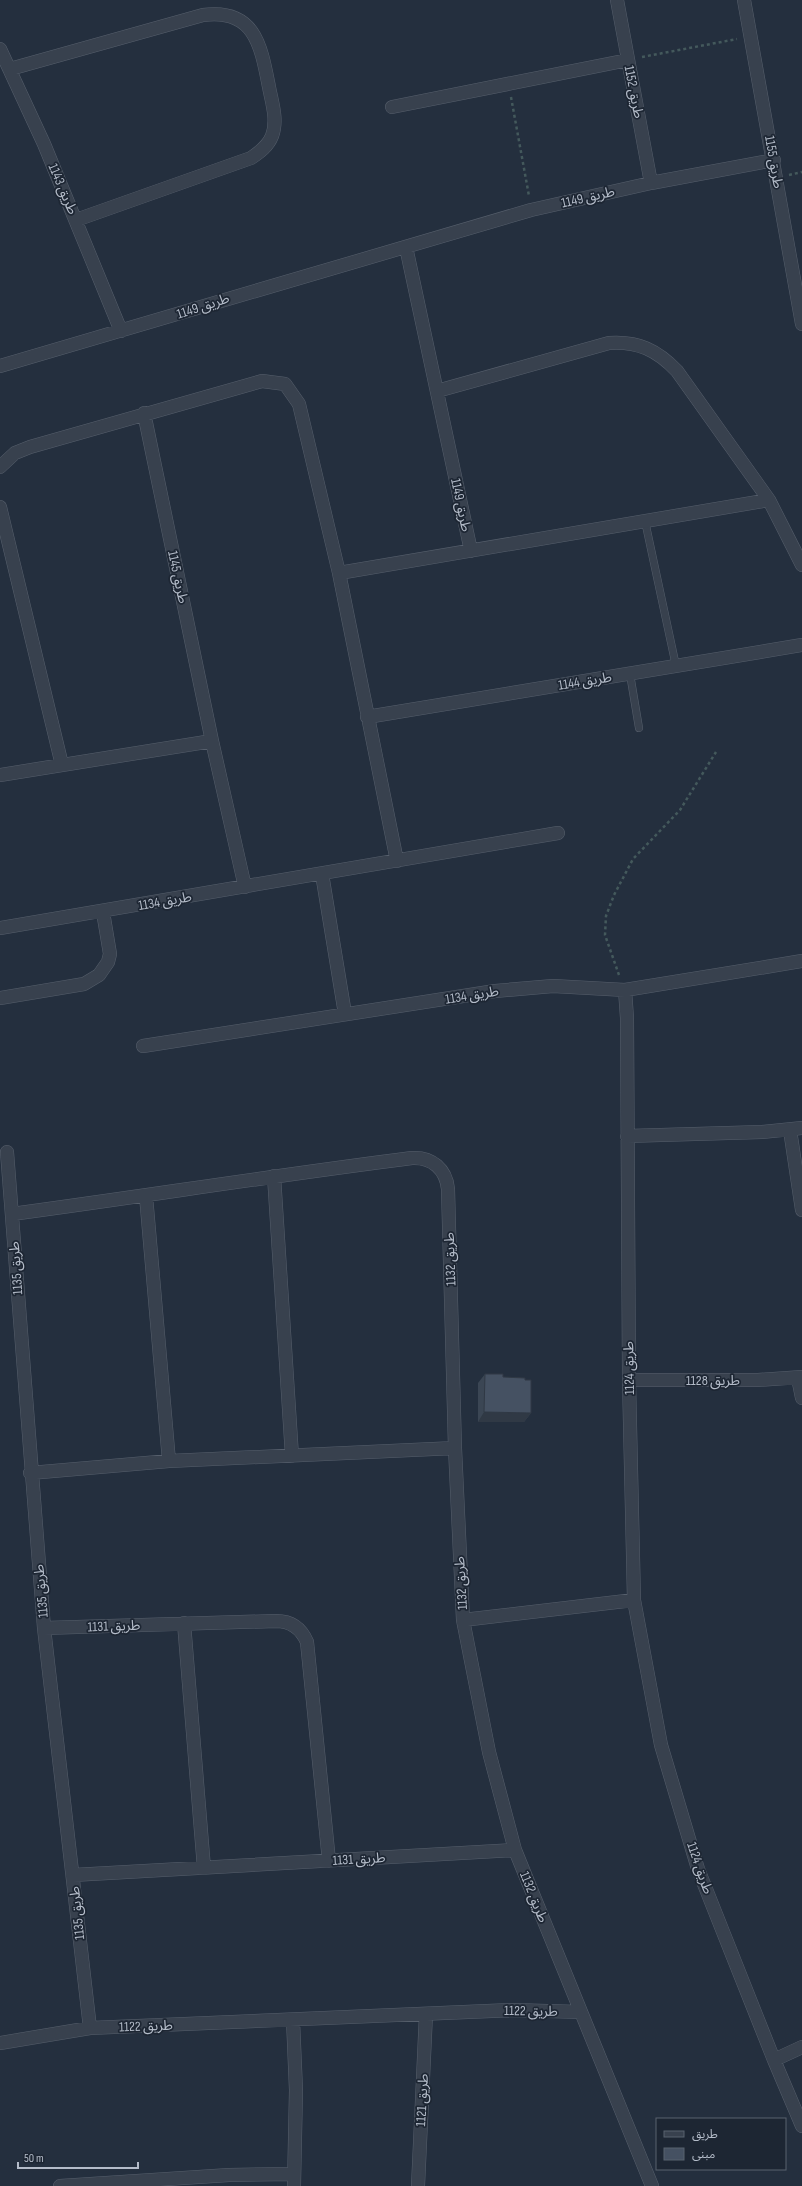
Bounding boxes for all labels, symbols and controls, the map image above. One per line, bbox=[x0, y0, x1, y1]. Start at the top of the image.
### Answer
street label: طريق 1152 bbox=[620, 64, 647, 120]
street label: طريق 1155 bbox=[760, 134, 787, 190]
street label: طريق 1143 bbox=[44, 161, 81, 218]
street label: طريق 1149 bbox=[560, 183, 617, 212]
street label: طريق 1149 bbox=[175, 290, 232, 323]
street label: طريق 1149 bbox=[446, 477, 475, 533]
street label: طريق 1145 bbox=[163, 549, 192, 605]
street label: طريق 1144 bbox=[557, 668, 613, 695]
street label: طريق 1134 bbox=[137, 888, 193, 915]
street label: طريق 1134 bbox=[444, 982, 500, 1009]
street label: طريق 1132 bbox=[441, 1232, 460, 1286]
street label: طريق 1135 bbox=[6, 1241, 27, 1295]
street label: طريق 1124 bbox=[620, 1341, 639, 1395]
street label: طريق 1128 bbox=[686, 1372, 740, 1390]
street label: طريق 1132 bbox=[451, 1556, 472, 1610]
street label: طريق 1135 bbox=[30, 1563, 53, 1618]
street label: طريق 1131 bbox=[87, 1617, 141, 1636]
street label: طريق 1124 bbox=[682, 1840, 717, 1897]
street label: طريق 1131 bbox=[332, 1849, 386, 1870]
street label: طريق 1132 bbox=[515, 1869, 552, 1925]
street label: طريق 1135 bbox=[66, 1885, 89, 1941]
street label: طريق 1122 bbox=[504, 2002, 558, 2021]
street label: طريق 1122 bbox=[119, 2017, 173, 2036]
street label: طريق 1121 bbox=[412, 2073, 433, 2127]
legend bbox=[656, 2118, 786, 2170]
text: طريق bbox=[692, 2127, 718, 2142]
scale bar bbox=[18, 2144, 138, 2170]
text: مبنى bbox=[692, 2147, 715, 2162]
text: 50 m bbox=[24, 2151, 44, 2166]

